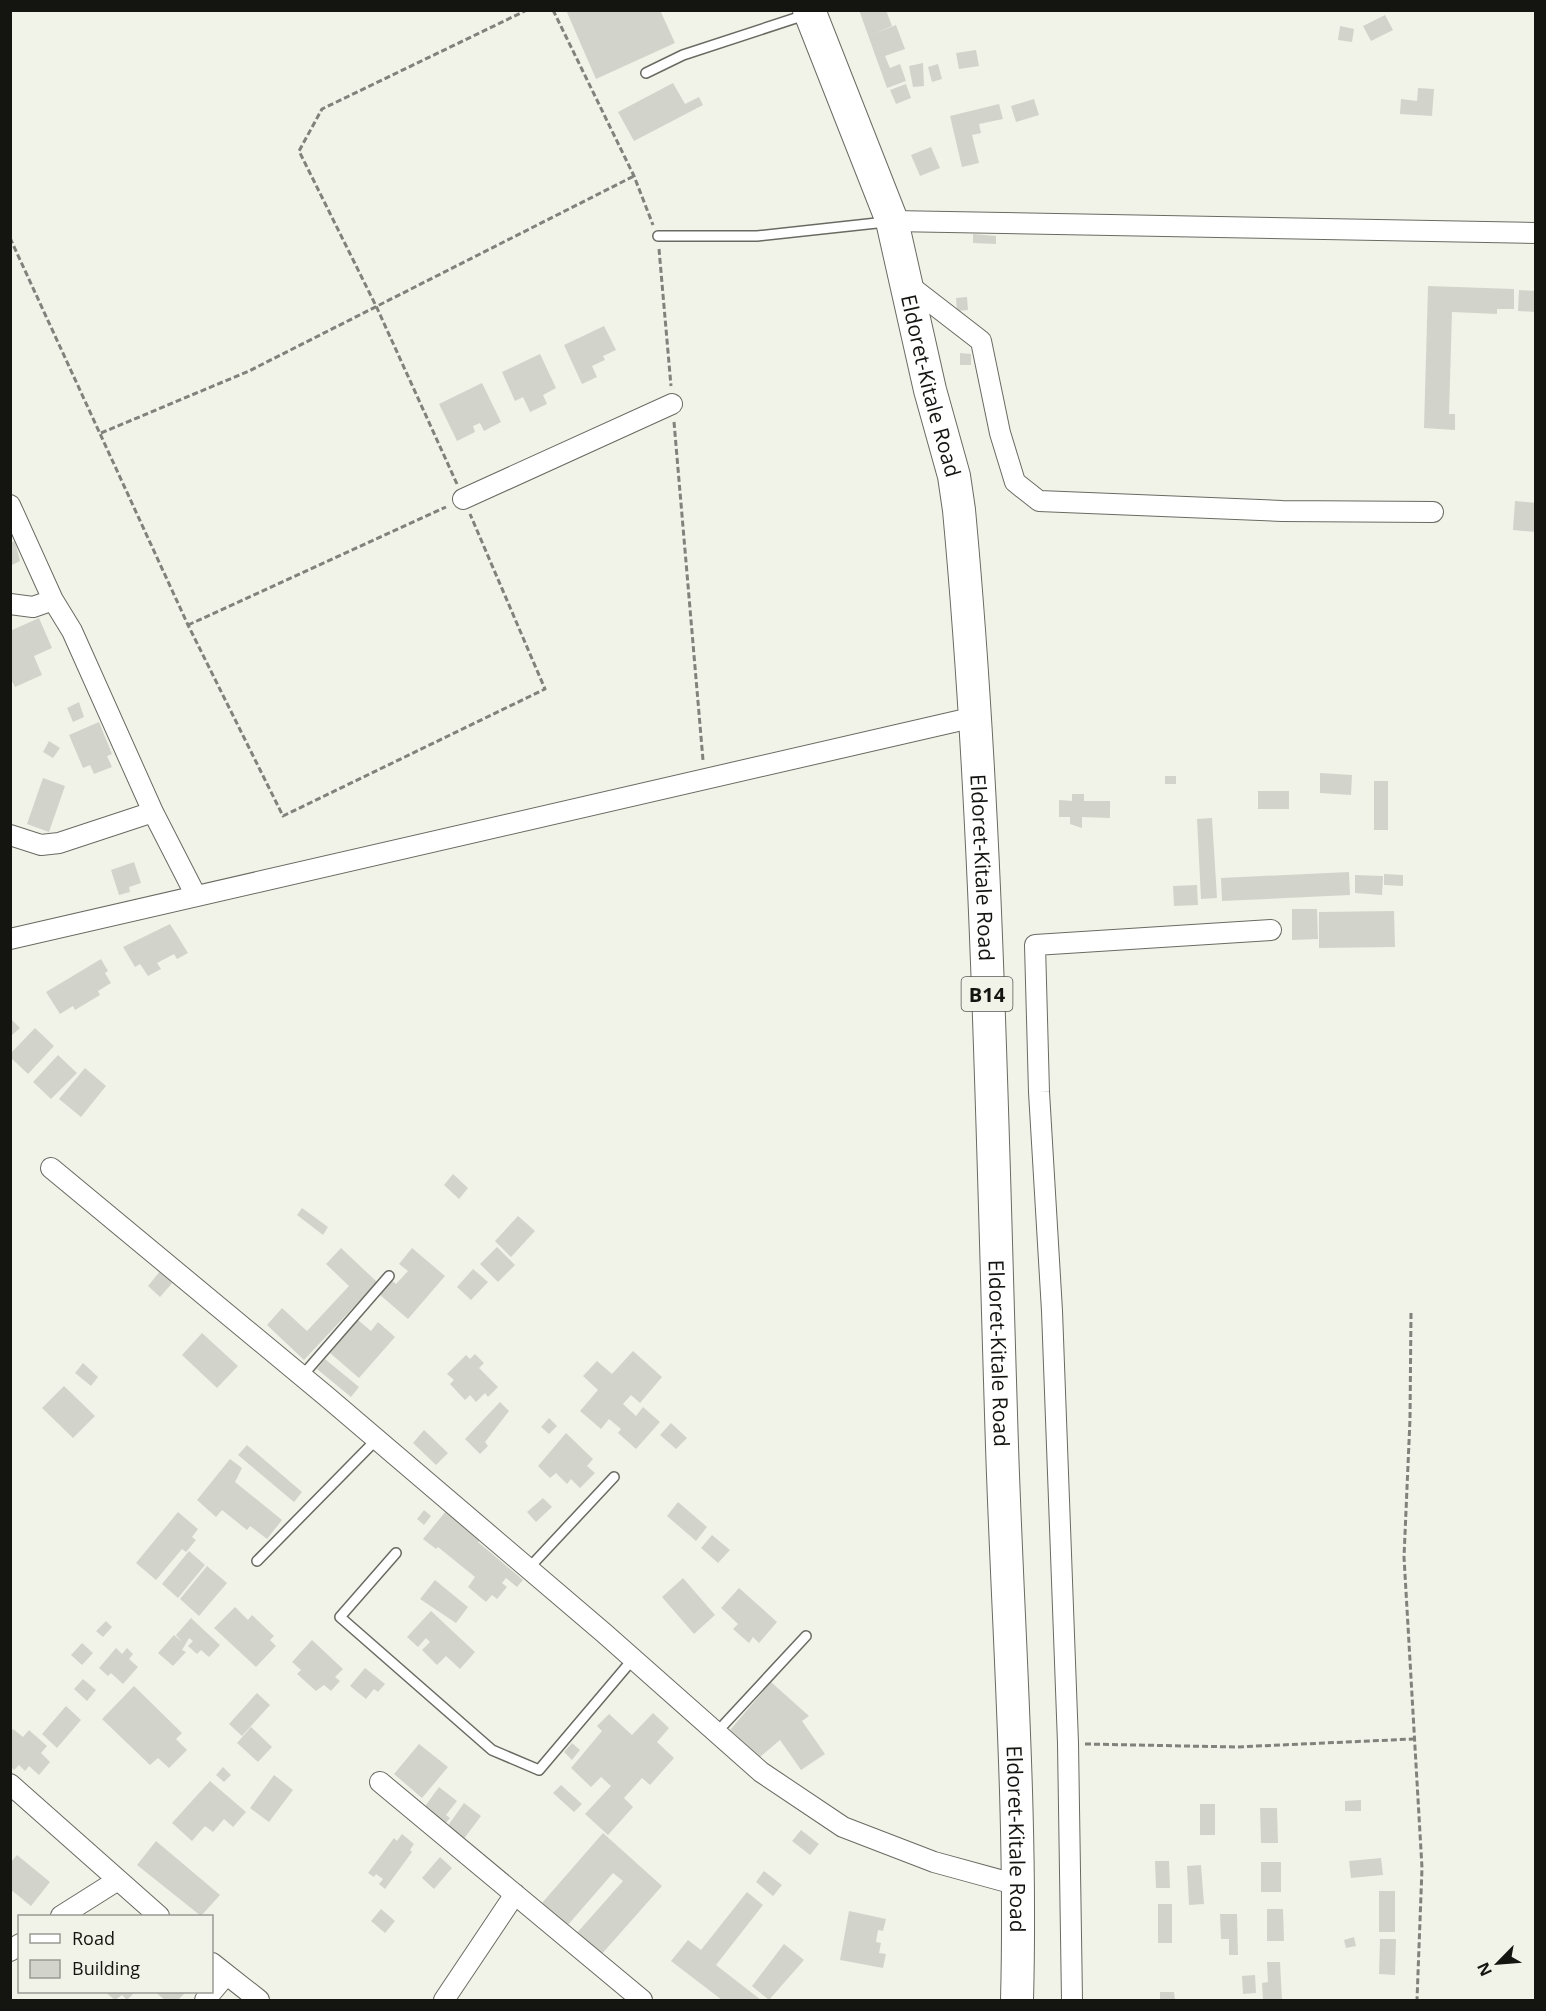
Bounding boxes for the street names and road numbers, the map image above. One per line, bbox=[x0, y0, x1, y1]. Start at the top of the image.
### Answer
street label: Eldoret-Kitale Road bbox=[895, 292, 968, 480]
street label: Eldoret-Kitale Road bbox=[964, 773, 1001, 962]
road number: B14 bbox=[962, 977, 1012, 1011]
street label: Eldoret-Kitale Road bbox=[983, 1259, 1016, 1447]
street label: Eldoret-Kitale Road bbox=[1000, 1745, 1032, 1933]

